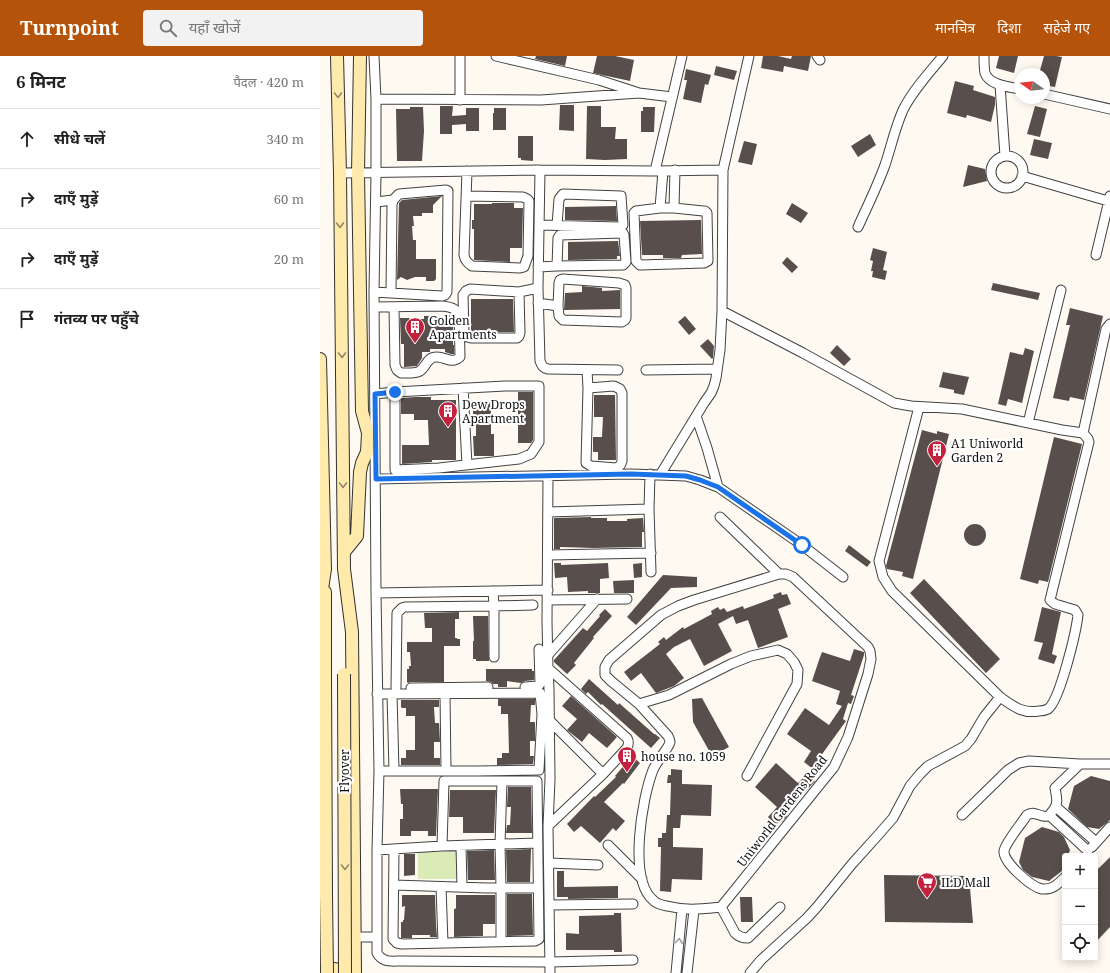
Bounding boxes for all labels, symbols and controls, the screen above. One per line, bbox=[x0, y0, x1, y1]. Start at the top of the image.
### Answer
search box bbox=[143, 10, 423, 46]
text: Turnpoint bbox=[20, 15, 119, 41]
icon: search bbox=[157, 17, 179, 39]
text: यहाँ खोजें bbox=[189, 17, 240, 37]
text: मानचित्र bbox=[935, 18, 975, 37]
text: दिशा bbox=[997, 18, 1021, 37]
text: सहेजे गए bbox=[1043, 18, 1090, 37]
north arrow bbox=[1014, 68, 1050, 104]
text: 6 मिनट bbox=[16, 70, 66, 93]
text: पैदल · 420 m bbox=[233, 73, 304, 91]
one-way arrow bbox=[334, 92, 342, 98]
icon: ahead bbox=[16, 128, 38, 150]
text: सीधे चलें bbox=[54, 128, 105, 148]
text: 340 m bbox=[267, 130, 304, 148]
icon: right bbox=[16, 188, 38, 210]
text: दाएँ मुड़ें bbox=[54, 188, 98, 208]
text: 60 m bbox=[274, 190, 304, 208]
one-way arrow bbox=[336, 222, 344, 228]
icon: right bbox=[16, 248, 38, 270]
text: दाएँ मुड़ें bbox=[54, 248, 98, 268]
text: 20 m bbox=[274, 250, 304, 268]
icon: arrive bbox=[16, 308, 38, 330]
text: गंतव्य पर पहुँचे bbox=[54, 308, 139, 328]
place label: Golden Apartments bbox=[429, 312, 497, 343]
building icon: Golden Apartments bbox=[404, 316, 426, 344]
one-way arrow bbox=[338, 352, 346, 358]
route end bbox=[386, 383, 404, 401]
place label: Dew Drops Apartment bbox=[462, 396, 525, 427]
building icon: Dew Drops Apartment bbox=[437, 400, 459, 428]
place label: A1 Uniworld Garden 2 bbox=[951, 435, 1024, 466]
building icon: A1 Uniworld Garden 2 bbox=[926, 439, 948, 467]
one-way arrow bbox=[339, 482, 347, 488]
route start bbox=[793, 536, 811, 554]
building icon: house no. 1059 bbox=[616, 745, 638, 773]
place label: house no. 1059 bbox=[641, 748, 726, 765]
street label: Flyover bbox=[336, 749, 353, 793]
street label: Uniworld Gardens Road bbox=[733, 751, 831, 870]
map controls bbox=[1062, 853, 1098, 961]
button: + bbox=[1062, 853, 1098, 889]
one-way arrow bbox=[341, 864, 349, 870]
supermarket icon: ILD Mall bbox=[916, 871, 938, 899]
place label: ILD Mall bbox=[941, 874, 990, 891]
button: − bbox=[1062, 889, 1098, 925]
button: locate bbox=[1062, 925, 1098, 961]
one-way arrow bbox=[674, 938, 683, 944]

